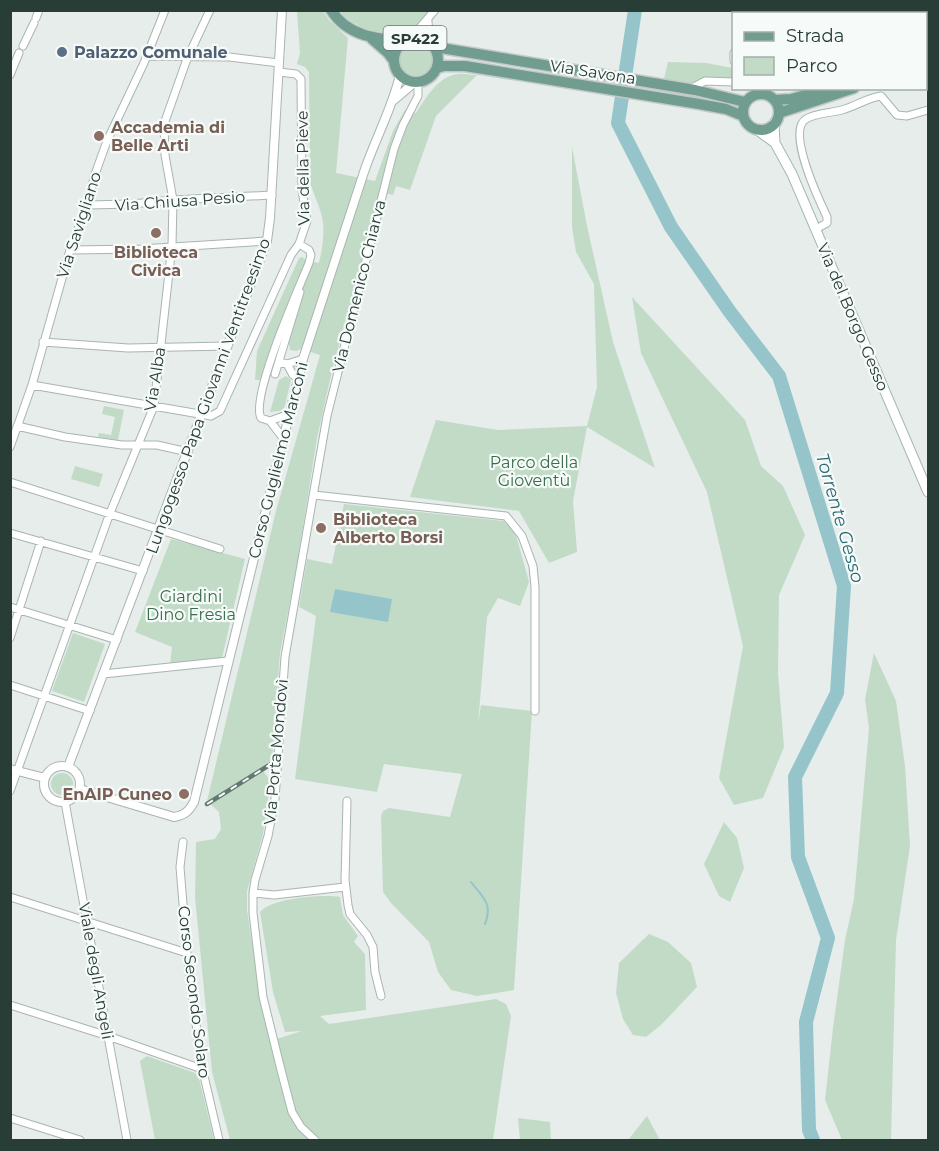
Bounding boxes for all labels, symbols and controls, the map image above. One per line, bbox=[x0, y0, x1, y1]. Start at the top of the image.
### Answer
legend bbox=[732, 12, 927, 90]
text: Strada bbox=[786, 25, 844, 47]
road number: SP422 bbox=[384, 26, 446, 50]
place label: Palazzo Comunale bbox=[74, 43, 228, 62]
marker: Palazzo Comunale bbox=[55, 45, 69, 59]
text: Parco bbox=[786, 55, 838, 77]
street label: Via Savona bbox=[549, 56, 637, 88]
street label: Via della Pieve bbox=[292, 110, 314, 226]
place label: Accademia di Belle Arti bbox=[110, 118, 225, 155]
marker: Accademia di Belle Arti bbox=[92, 129, 106, 143]
street label: Via Savigliano bbox=[53, 169, 105, 281]
street label: Via Chiusa Pesio bbox=[114, 187, 246, 215]
street label: Via Domenico Chiarva bbox=[328, 198, 390, 374]
marker: Biblioteca Civica bbox=[149, 226, 163, 240]
street label: Lungogesso Papa Giovanni Ventitreesimo bbox=[142, 236, 274, 556]
street label: Via del Borgo Gesso bbox=[813, 240, 893, 394]
place label: Biblioteca Civica bbox=[114, 243, 198, 280]
street label: Via Alba bbox=[141, 345, 169, 413]
street label: Corso Guglielmo Marconi bbox=[244, 360, 312, 560]
water label: Torrente Gesso bbox=[811, 451, 869, 585]
park label: Parco della Gioventù bbox=[490, 453, 578, 490]
place label: Biblioteca Alberto Borsi bbox=[332, 510, 443, 547]
marker: Biblioteca Alberto Borsi bbox=[314, 521, 328, 535]
park label: Giardini Dino Fresia bbox=[146, 587, 236, 624]
street label: Via Porta Mondovì bbox=[260, 678, 292, 826]
place label: EnAIP Cuneo bbox=[62, 785, 172, 804]
marker: EnAIP Cuneo bbox=[177, 787, 191, 801]
street label: Viale degli Angeli bbox=[75, 901, 117, 1041]
street label: Corso Secondo Solaro bbox=[174, 905, 214, 1079]

